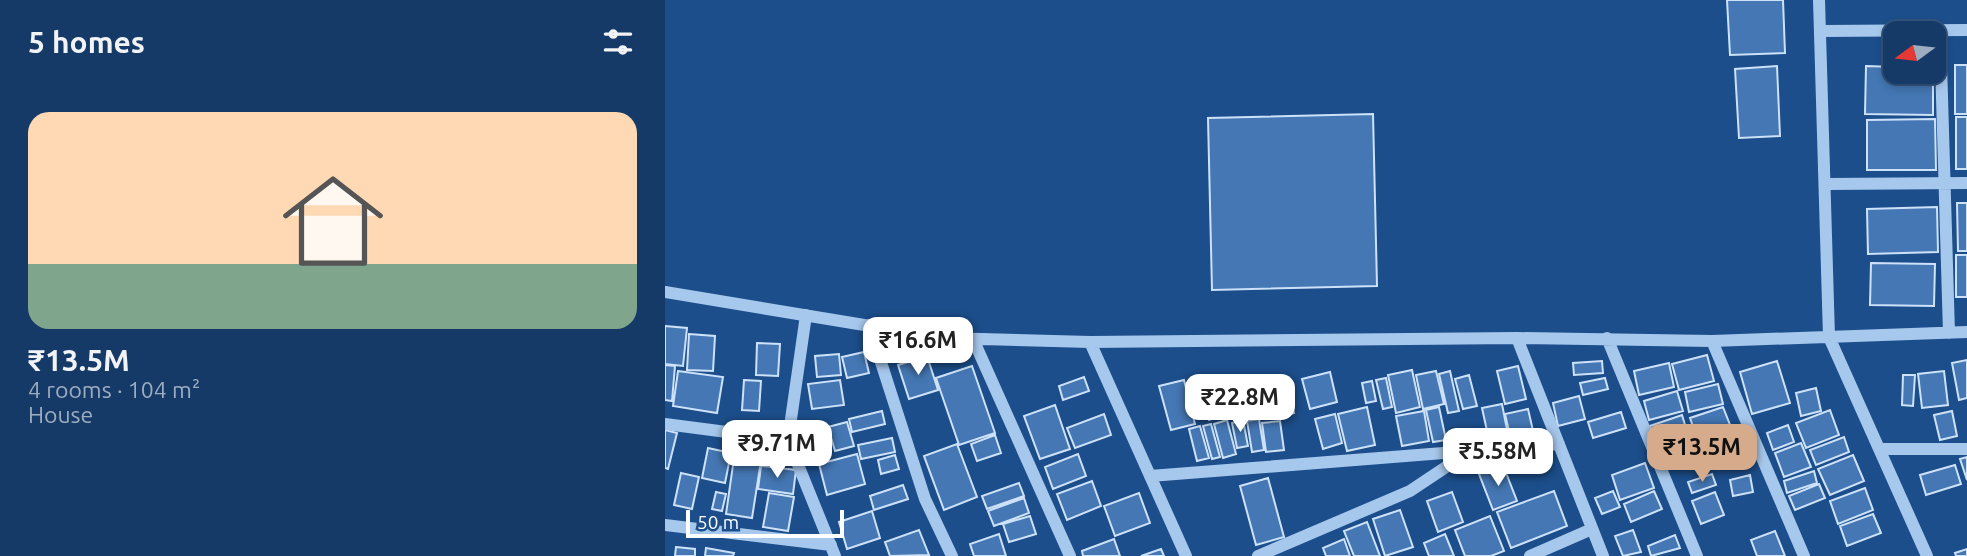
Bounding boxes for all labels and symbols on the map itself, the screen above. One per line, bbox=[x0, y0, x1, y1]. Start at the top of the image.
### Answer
north arrow bbox=[1883, 21, 1946, 84]
pin: ₹16.6M bbox=[861, 318, 975, 377]
pin: ₹22.8M bbox=[1183, 374, 1297, 434]
pin: ₹9.71M bbox=[720, 420, 834, 480]
pin: ₹13.5M bbox=[1645, 424, 1759, 484]
pin: ₹5.58M bbox=[1441, 428, 1555, 488]
scale bar bbox=[686, 507, 843, 539]

